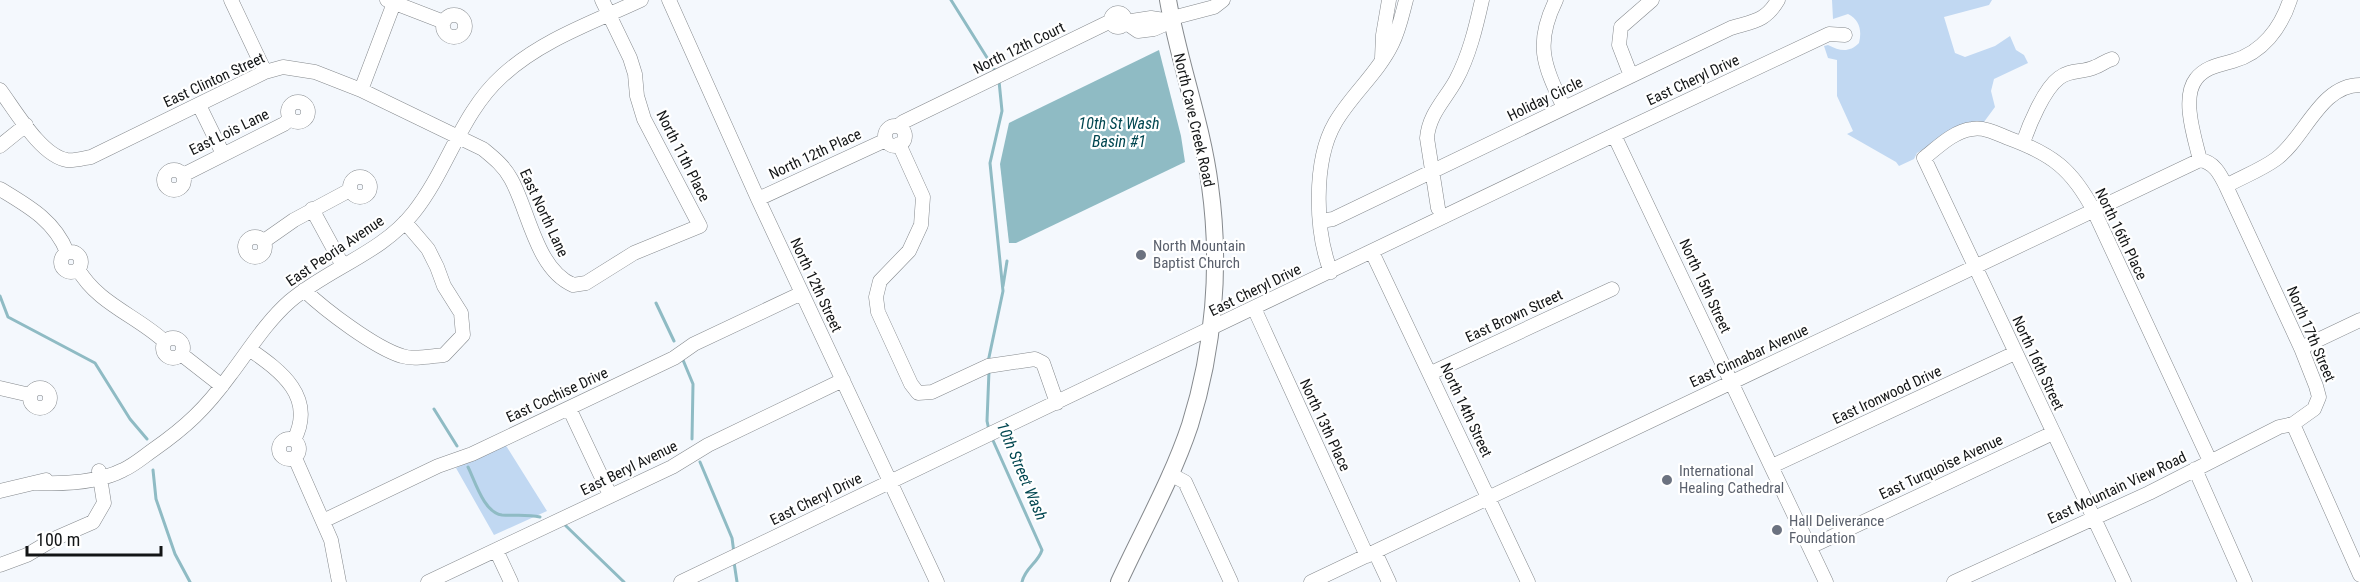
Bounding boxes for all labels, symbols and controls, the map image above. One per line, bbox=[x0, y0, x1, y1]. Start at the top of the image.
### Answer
street label: North 12th Court bbox=[970, 18, 1068, 78]
street label: East Clinton Street bbox=[160, 49, 268, 111]
street label: North Cave Creek Road bbox=[1170, 51, 1218, 189]
street label: East Cheryl Drive bbox=[1644, 51, 1742, 109]
street label: Holiday Circle bbox=[1504, 73, 1586, 125]
street label: East Lois Lane bbox=[186, 105, 272, 159]
street label: North 11th Place bbox=[652, 107, 714, 205]
water label: 10th St Wash Basin #1 bbox=[1079, 114, 1159, 151]
street label: North 12th Place bbox=[766, 125, 864, 183]
street label: East North Lane bbox=[516, 166, 572, 260]
street label: North 16th Place bbox=[2091, 185, 2151, 283]
street label: East Peoria Avenue bbox=[283, 212, 387, 290]
street label: North 12th Street bbox=[786, 235, 846, 335]
street label: North 15th Street bbox=[1675, 236, 1735, 336]
place label: North Mountain Baptist Church bbox=[1153, 237, 1246, 272]
marker: North Mountain Baptist Church bbox=[1134, 248, 1148, 262]
street label: East Cheryl Drive bbox=[1206, 260, 1304, 320]
street label: North 17th Street bbox=[2283, 284, 2339, 384]
street label: East Brown Street bbox=[1463, 286, 1565, 346]
street label: North 16th Street bbox=[2008, 313, 2068, 413]
street label: East Cinnabar Avenue bbox=[1687, 321, 1811, 391]
street label: North 14th Street bbox=[1436, 360, 1496, 460]
street label: East Ironwood Drive bbox=[1830, 362, 1944, 428]
street label: East Cochise Drive bbox=[503, 364, 611, 426]
street label: North 13th Place bbox=[1296, 376, 1354, 474]
water label: 10th Street Wash bbox=[993, 419, 1051, 523]
street label: East Turquoise Avenue bbox=[1876, 431, 2006, 503]
street label: East Beryl Avenue bbox=[578, 437, 680, 499]
street label: East Mountain View Road bbox=[2045, 448, 2189, 528]
place label: International Healing Cathedral bbox=[1679, 462, 1784, 497]
street label: East Cheryl Drive bbox=[767, 469, 865, 529]
marker: International Healing Cathedral bbox=[1660, 473, 1674, 487]
place label: Hall Deliverance Foundation bbox=[1789, 512, 1884, 547]
scale bar bbox=[27, 519, 160, 557]
marker: Hall Deliverance Foundation bbox=[1770, 523, 1784, 537]
text: 100 m bbox=[36, 529, 80, 550]

